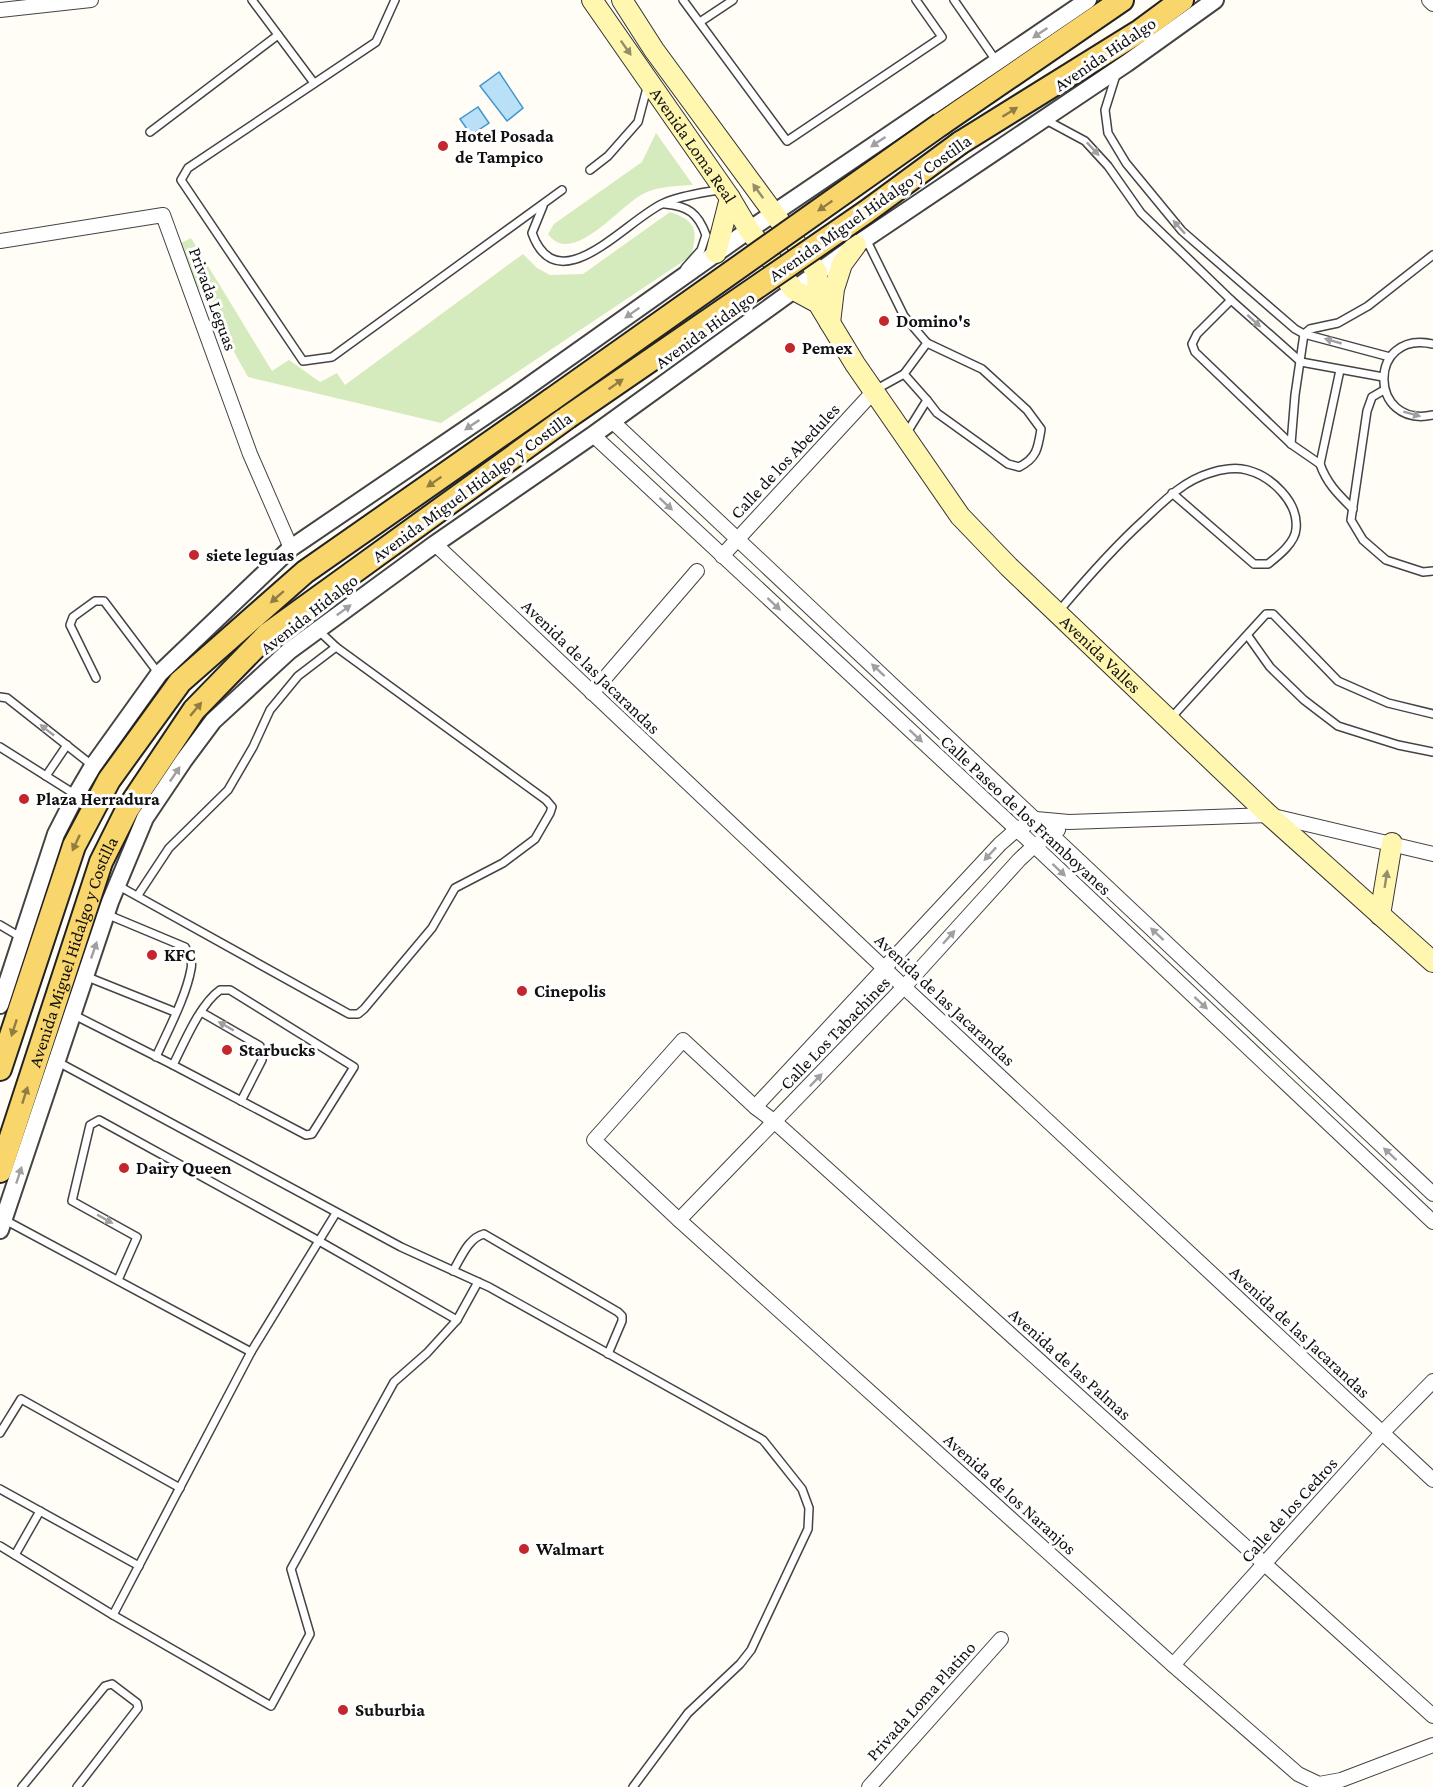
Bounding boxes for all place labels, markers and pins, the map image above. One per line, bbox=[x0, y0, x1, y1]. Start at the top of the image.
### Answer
place label: Hotel Posada de Tampico bbox=[455, 126, 554, 167]
marker: Hotel Posada de Tampico bbox=[436, 139, 450, 153]
place label: Domino's bbox=[896, 311, 970, 331]
marker: Domino's bbox=[877, 314, 891, 328]
place label: Pemex bbox=[802, 338, 853, 358]
marker: Pemex bbox=[783, 341, 797, 355]
place label: siete leguas bbox=[206, 545, 294, 565]
marker: siete leguas bbox=[187, 548, 201, 562]
place label: Plaza Herradura bbox=[36, 789, 160, 809]
marker: Plaza Herradura bbox=[17, 792, 31, 806]
place label: KFC bbox=[164, 945, 196, 965]
marker: KFC bbox=[145, 948, 159, 962]
place label: Cinepolis bbox=[534, 981, 606, 1001]
marker: Cinepolis bbox=[515, 984, 529, 998]
place label: Starbucks bbox=[239, 1040, 315, 1060]
marker: Starbucks bbox=[220, 1043, 234, 1057]
place label: Dairy Queen bbox=[136, 1158, 232, 1178]
marker: Dairy Queen bbox=[117, 1161, 131, 1175]
place label: Walmart bbox=[535, 1539, 604, 1559]
marker: Walmart bbox=[517, 1542, 531, 1556]
place label: Suburbia bbox=[355, 1700, 425, 1720]
marker: Suburbia bbox=[336, 1703, 350, 1717]

